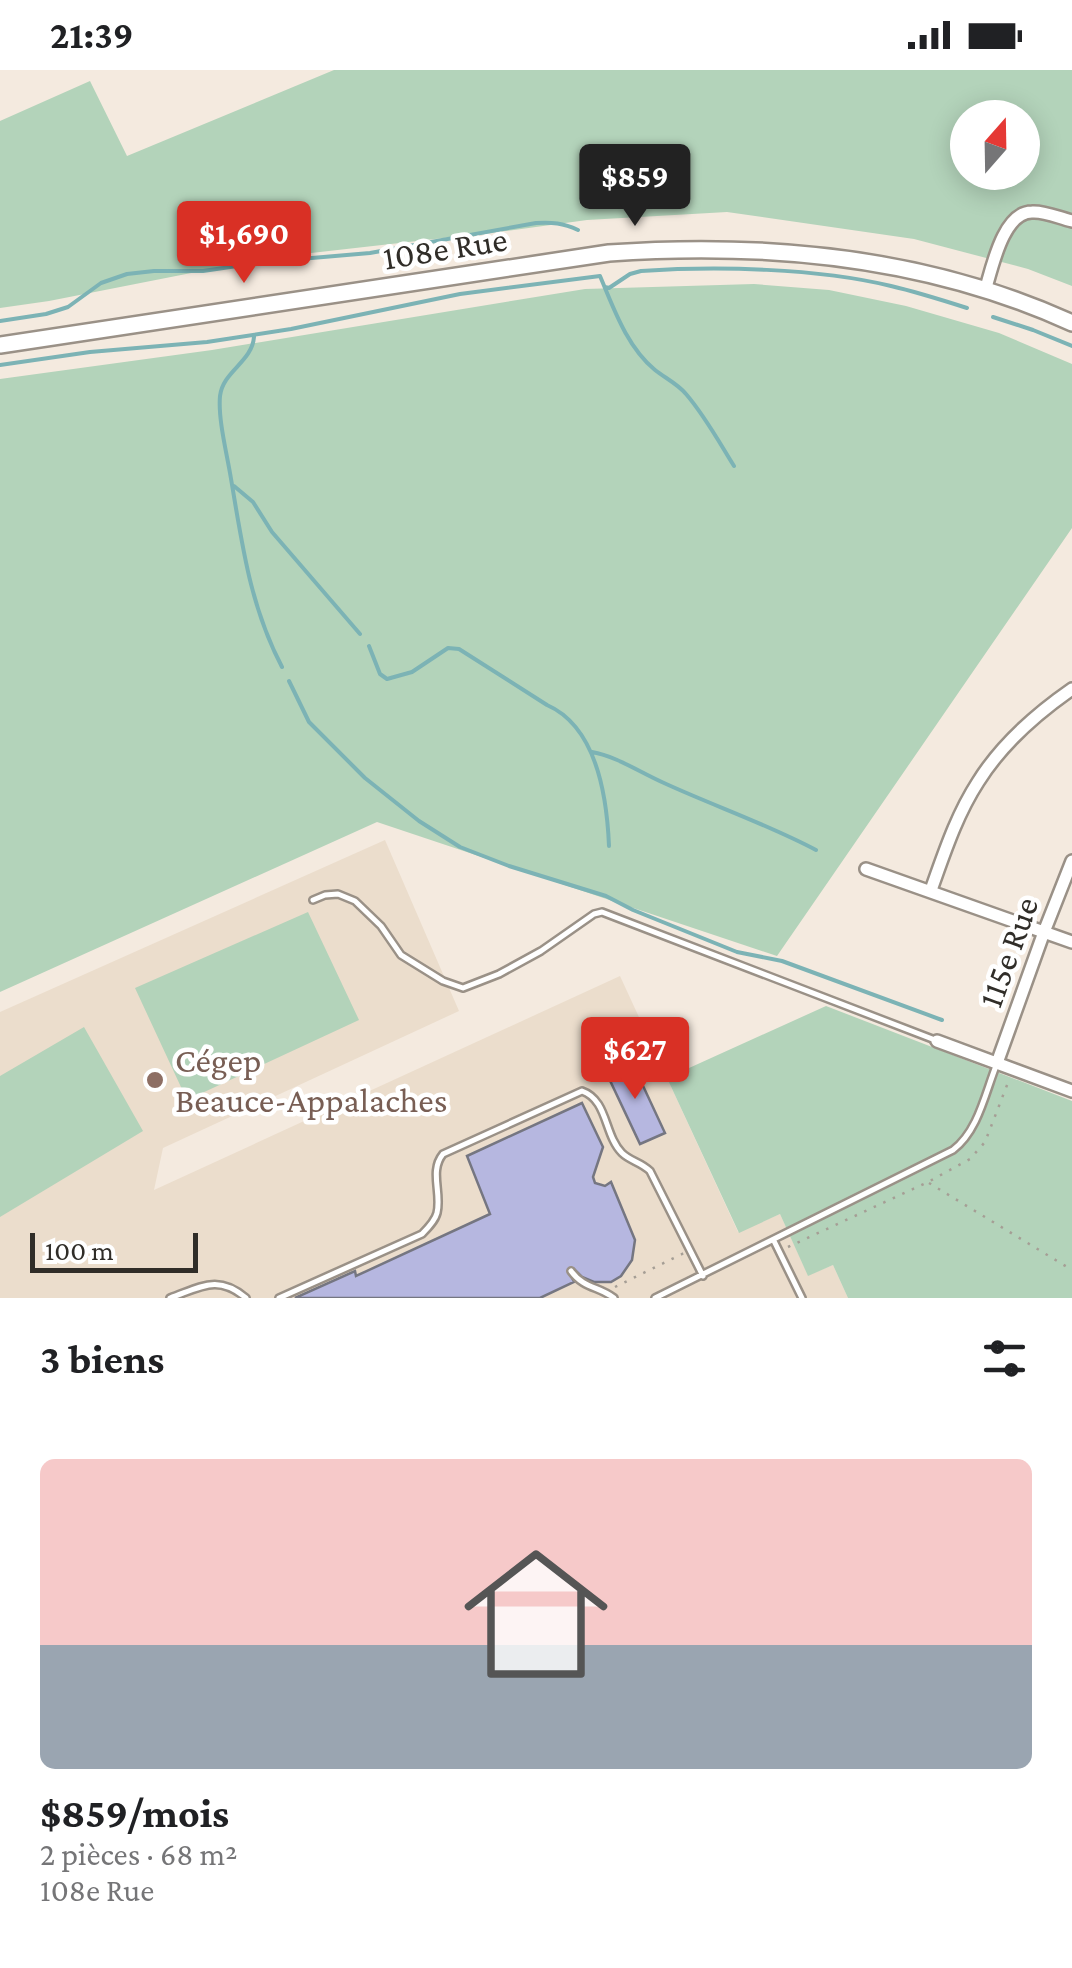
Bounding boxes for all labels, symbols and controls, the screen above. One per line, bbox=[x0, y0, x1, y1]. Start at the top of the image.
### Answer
text: 21:39 bbox=[50, 14, 133, 56]
north arrow bbox=[950, 100, 1040, 190]
map controls bbox=[950, 100, 1040, 190]
pin: $859 bbox=[576, 144, 694, 229]
text: $859 bbox=[601, 158, 669, 194]
pin: $1,690 bbox=[163, 201, 325, 286]
text: $1,690 bbox=[199, 215, 289, 251]
street label: 108e Rue bbox=[380, 219, 510, 278]
street label: 115e Rue bbox=[971, 892, 1046, 1013]
pin: $627 bbox=[576, 1017, 694, 1102]
text: $627 bbox=[603, 1031, 667, 1067]
place label: Cégep Beauce-Appalaches bbox=[175, 1041, 447, 1120]
marker: Cégep Beauce-Appalaches bbox=[144, 1069, 166, 1091]
scale bar bbox=[30, 1228, 198, 1272]
text: 100 m bbox=[45, 1235, 114, 1266]
icon: filters bbox=[977, 1331, 1032, 1386]
text: 3 biens bbox=[40, 1335, 164, 1382]
icon: home bbox=[446, 1524, 626, 1704]
text: $859/mois bbox=[40, 1789, 229, 1836]
text: 2 pièces · 68 m² bbox=[40, 1836, 238, 1872]
text: 108e Rue bbox=[40, 1872, 154, 1908]

